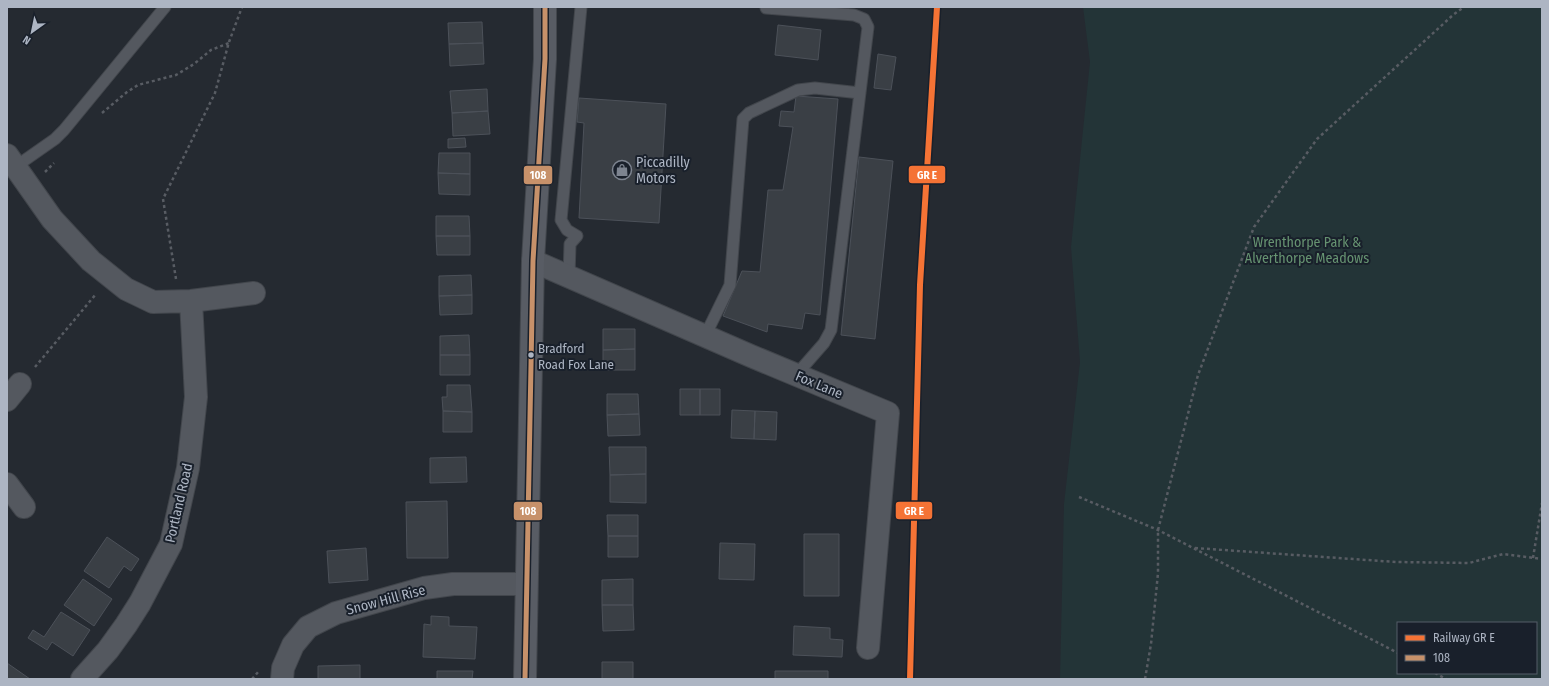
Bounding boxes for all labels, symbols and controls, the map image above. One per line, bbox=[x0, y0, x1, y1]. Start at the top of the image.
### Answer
north arrow bbox=[12, 12, 52, 52]
text: N bbox=[21, 33, 33, 47]
place label: Piccadilly Motors bbox=[636, 154, 691, 187]
shop icon: Piccadilly Motors bbox=[611, 159, 633, 181]
line badge: 108 bbox=[523, 165, 553, 185]
line badge: GR E bbox=[908, 165, 946, 184]
text: 108 bbox=[530, 169, 546, 182]
text: GR E bbox=[917, 169, 937, 182]
park label: Wrenthorpe Park & Alverthorpe Meadows bbox=[1245, 234, 1369, 267]
place label: Bradford Road Fox Lane bbox=[538, 341, 614, 372]
marker: Bradford Road Fox Lane bbox=[526, 350, 536, 360]
street label: Fox Lane bbox=[793, 367, 845, 403]
street label: Portland Road bbox=[162, 461, 196, 545]
line badge: 108 bbox=[513, 501, 543, 521]
line badge: GR E bbox=[895, 501, 933, 520]
text: 108 bbox=[520, 505, 536, 518]
text: GR E bbox=[904, 505, 924, 518]
street label: Snow Hill Rise bbox=[345, 581, 427, 619]
legend bbox=[1397, 622, 1537, 674]
text: Railway GR E bbox=[1433, 631, 1495, 645]
text: 108 bbox=[1433, 651, 1450, 665]

